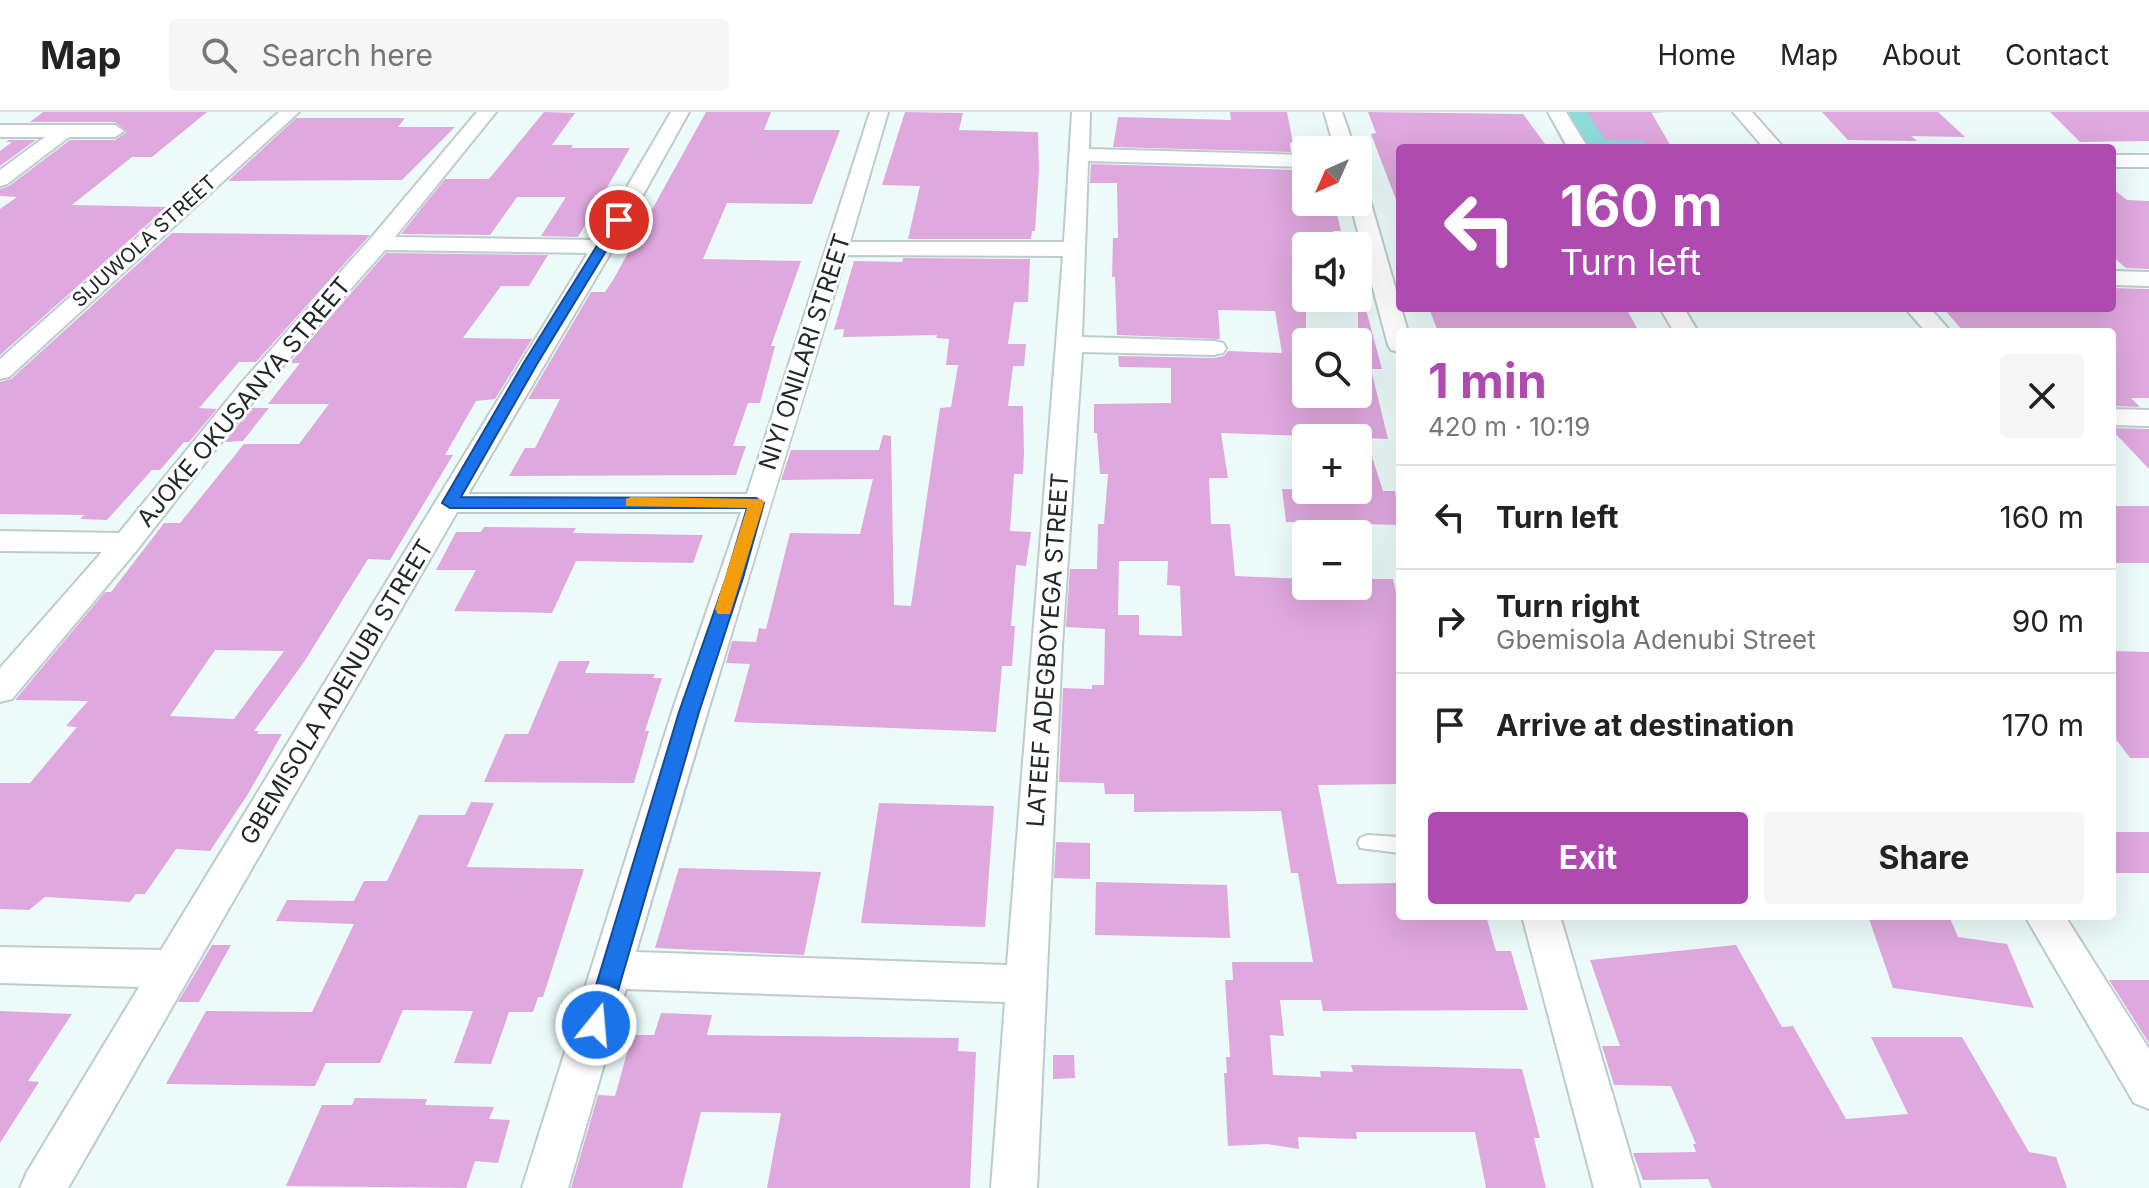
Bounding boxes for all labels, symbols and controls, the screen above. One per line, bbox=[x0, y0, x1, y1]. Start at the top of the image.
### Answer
search box bbox=[169, 19, 729, 91]
text: Map bbox=[40, 32, 121, 78]
icon: search bbox=[197, 33, 241, 77]
text: Search here bbox=[261, 37, 433, 73]
text: Home bbox=[1657, 38, 1736, 72]
text: Map bbox=[1780, 38, 1838, 72]
text: About bbox=[1882, 38, 1961, 72]
text: Contact bbox=[2005, 38, 2109, 72]
north arrow bbox=[1292, 136, 1372, 216]
map controls bbox=[1292, 136, 1372, 600]
street label: SIJUWOLA STREET bbox=[67, 170, 221, 312]
text: 160 m bbox=[1560, 172, 1723, 240]
icon: left bbox=[1428, 176, 1532, 280]
pin bbox=[585, 186, 653, 254]
icon: arrive bbox=[597, 198, 641, 242]
street label: NIYI ONILARI STREET bbox=[753, 230, 856, 473]
button: sound bbox=[1292, 232, 1372, 312]
text: Turn left bbox=[1560, 240, 1701, 284]
street label: AJOKE OKUSANYA STREET bbox=[131, 271, 357, 532]
button: search bbox=[1292, 328, 1372, 408]
text: 1 min bbox=[1428, 351, 1547, 410]
button: close bbox=[2000, 354, 2084, 438]
text: 420 m · 10:19 bbox=[1428, 411, 1590, 442]
button: + bbox=[1292, 424, 1372, 504]
street label: LATEEF ADEGBOYEGA STREET bbox=[1021, 472, 1074, 828]
icon: left bbox=[1428, 495, 1472, 539]
text: Turn left bbox=[1496, 499, 1618, 535]
text: 160 m bbox=[2000, 499, 2084, 535]
button: − bbox=[1292, 520, 1372, 600]
street label: GBEMISOLA ADENUBI STREET bbox=[234, 534, 439, 849]
text: Turn right bbox=[1496, 588, 1640, 624]
icon: right bbox=[1428, 599, 1472, 643]
text: 90 m bbox=[2012, 603, 2084, 639]
text: Gbemisola Adenubi Street bbox=[1496, 624, 1816, 655]
icon: arrive bbox=[1428, 703, 1472, 747]
text: Arrive at destination bbox=[1496, 707, 1794, 743]
text: 170 m bbox=[2002, 707, 2084, 743]
button: Exit bbox=[1428, 812, 1748, 904]
button: Share bbox=[1764, 812, 2084, 904]
position arrow bbox=[554, 983, 638, 1067]

